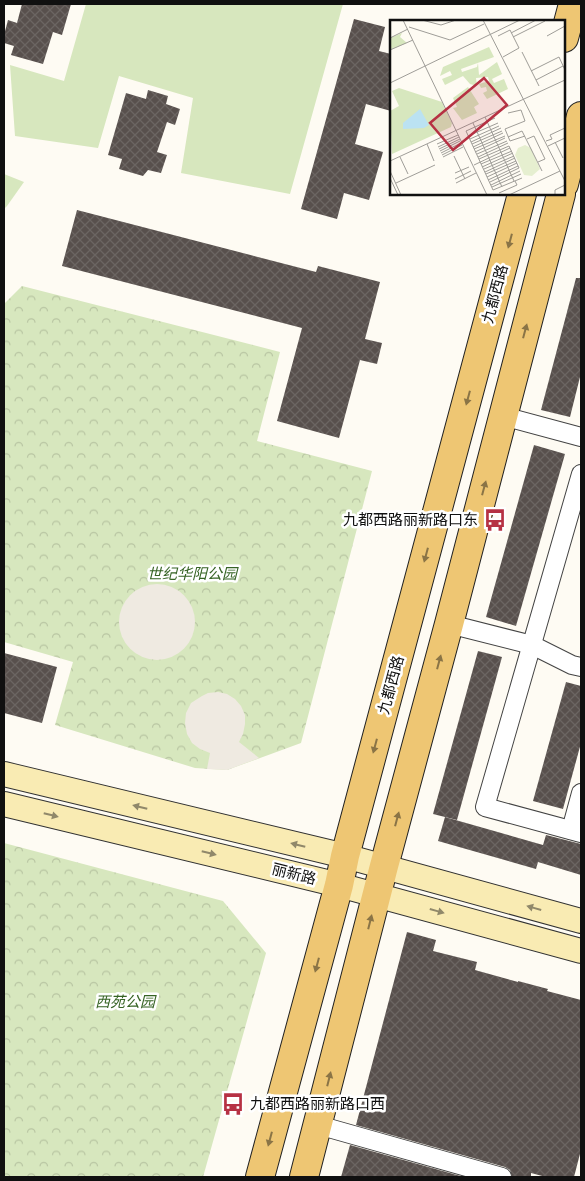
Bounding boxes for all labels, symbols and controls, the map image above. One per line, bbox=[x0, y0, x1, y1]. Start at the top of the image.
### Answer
inset map bbox=[390, 20, 565, 195]
one-way arrow bbox=[505, 233, 513, 248]
street label: 九都西路 bbox=[478, 262, 511, 325]
one-way arrow bbox=[522, 323, 530, 338]
one-way arrow bbox=[463, 390, 471, 405]
one-way arrow bbox=[481, 481, 489, 496]
bus stop icon: 九都西路丽新路口东 bbox=[482, 507, 508, 533]
place label: 九都西路丽新路口东 bbox=[343, 510, 478, 529]
one-way arrow bbox=[422, 547, 430, 562]
park label: 世纪华阳公园 bbox=[147, 564, 239, 583]
street label: 九都西路 bbox=[374, 653, 407, 716]
one-way arrow bbox=[435, 655, 443, 670]
one-way arrow bbox=[371, 738, 379, 753]
one-way arrow bbox=[132, 803, 147, 811]
one-way arrow bbox=[44, 811, 59, 819]
one-way arrow bbox=[393, 812, 401, 827]
one-way arrow bbox=[290, 841, 305, 849]
one-way arrow bbox=[202, 849, 217, 857]
street label: 丽新路 bbox=[270, 859, 318, 888]
one-way arrow bbox=[527, 904, 542, 912]
one-way arrow bbox=[429, 908, 444, 916]
one-way arrow bbox=[366, 914, 374, 929]
one-way arrow bbox=[313, 958, 321, 973]
park label: 西苑公园 bbox=[95, 992, 157, 1011]
one-way arrow bbox=[325, 1072, 333, 1087]
bus stop icon: 九都西路丽新路口西 bbox=[220, 1091, 246, 1117]
place label: 九都西路丽新路口西 bbox=[250, 1094, 385, 1113]
one-way arrow bbox=[266, 1132, 274, 1147]

